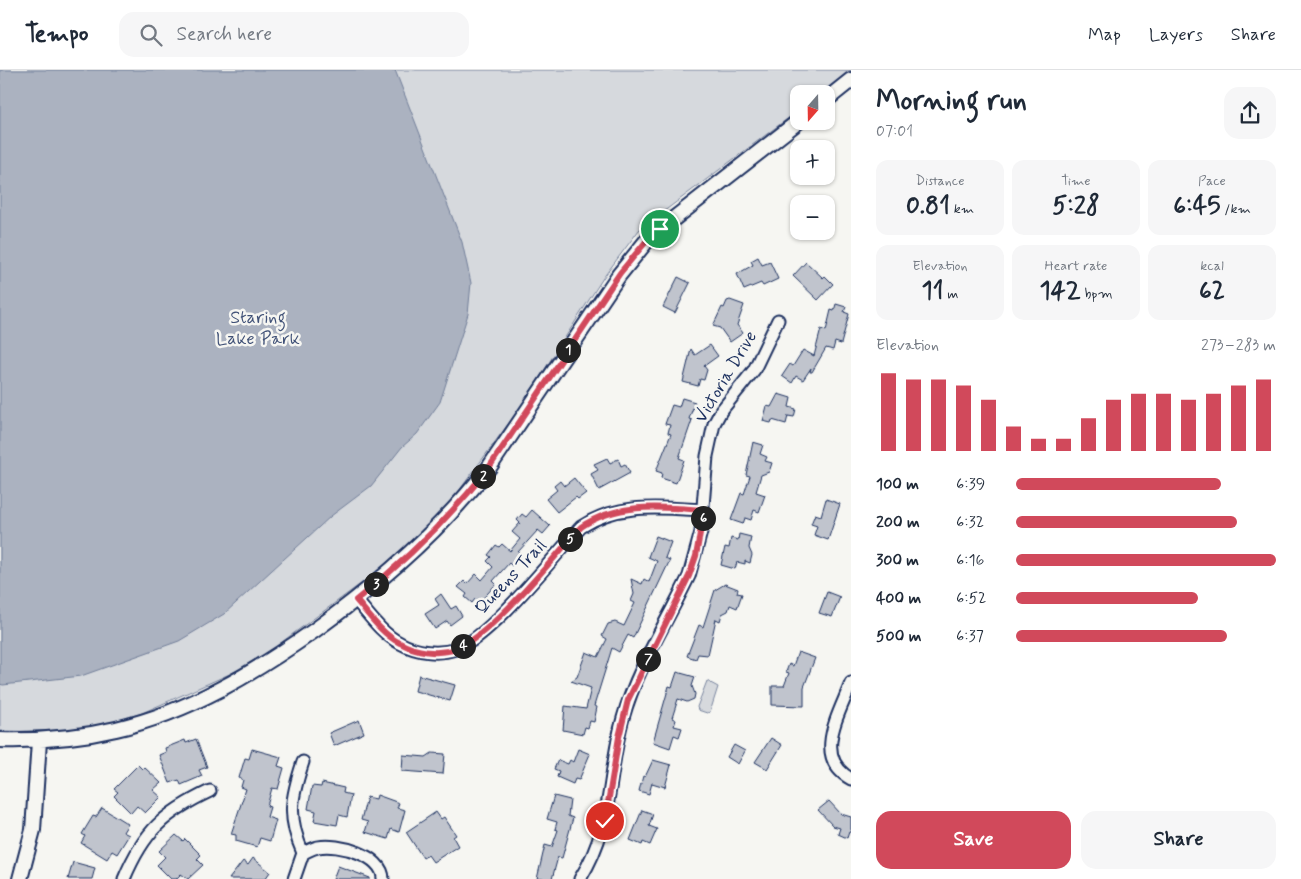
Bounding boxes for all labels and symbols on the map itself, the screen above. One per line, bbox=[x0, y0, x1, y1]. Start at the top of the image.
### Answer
north arrow bbox=[790, 85, 835, 130]
pin bbox=[639, 208, 681, 250]
park label: Staring Lake Park bbox=[216, 306, 300, 351]
street label: Victoria Drive bbox=[689, 327, 763, 427]
pin: 1 bbox=[556, 338, 580, 362]
pin: 2 bbox=[470, 464, 496, 488]
pin: 6 bbox=[690, 506, 716, 530]
pin: 5 bbox=[558, 526, 582, 552]
street label: Queens Trail bbox=[470, 534, 552, 620]
pin: 3 bbox=[364, 572, 388, 596]
pin: 4 bbox=[450, 634, 476, 658]
pin: 7 bbox=[636, 646, 660, 672]
pin bbox=[584, 800, 626, 842]

